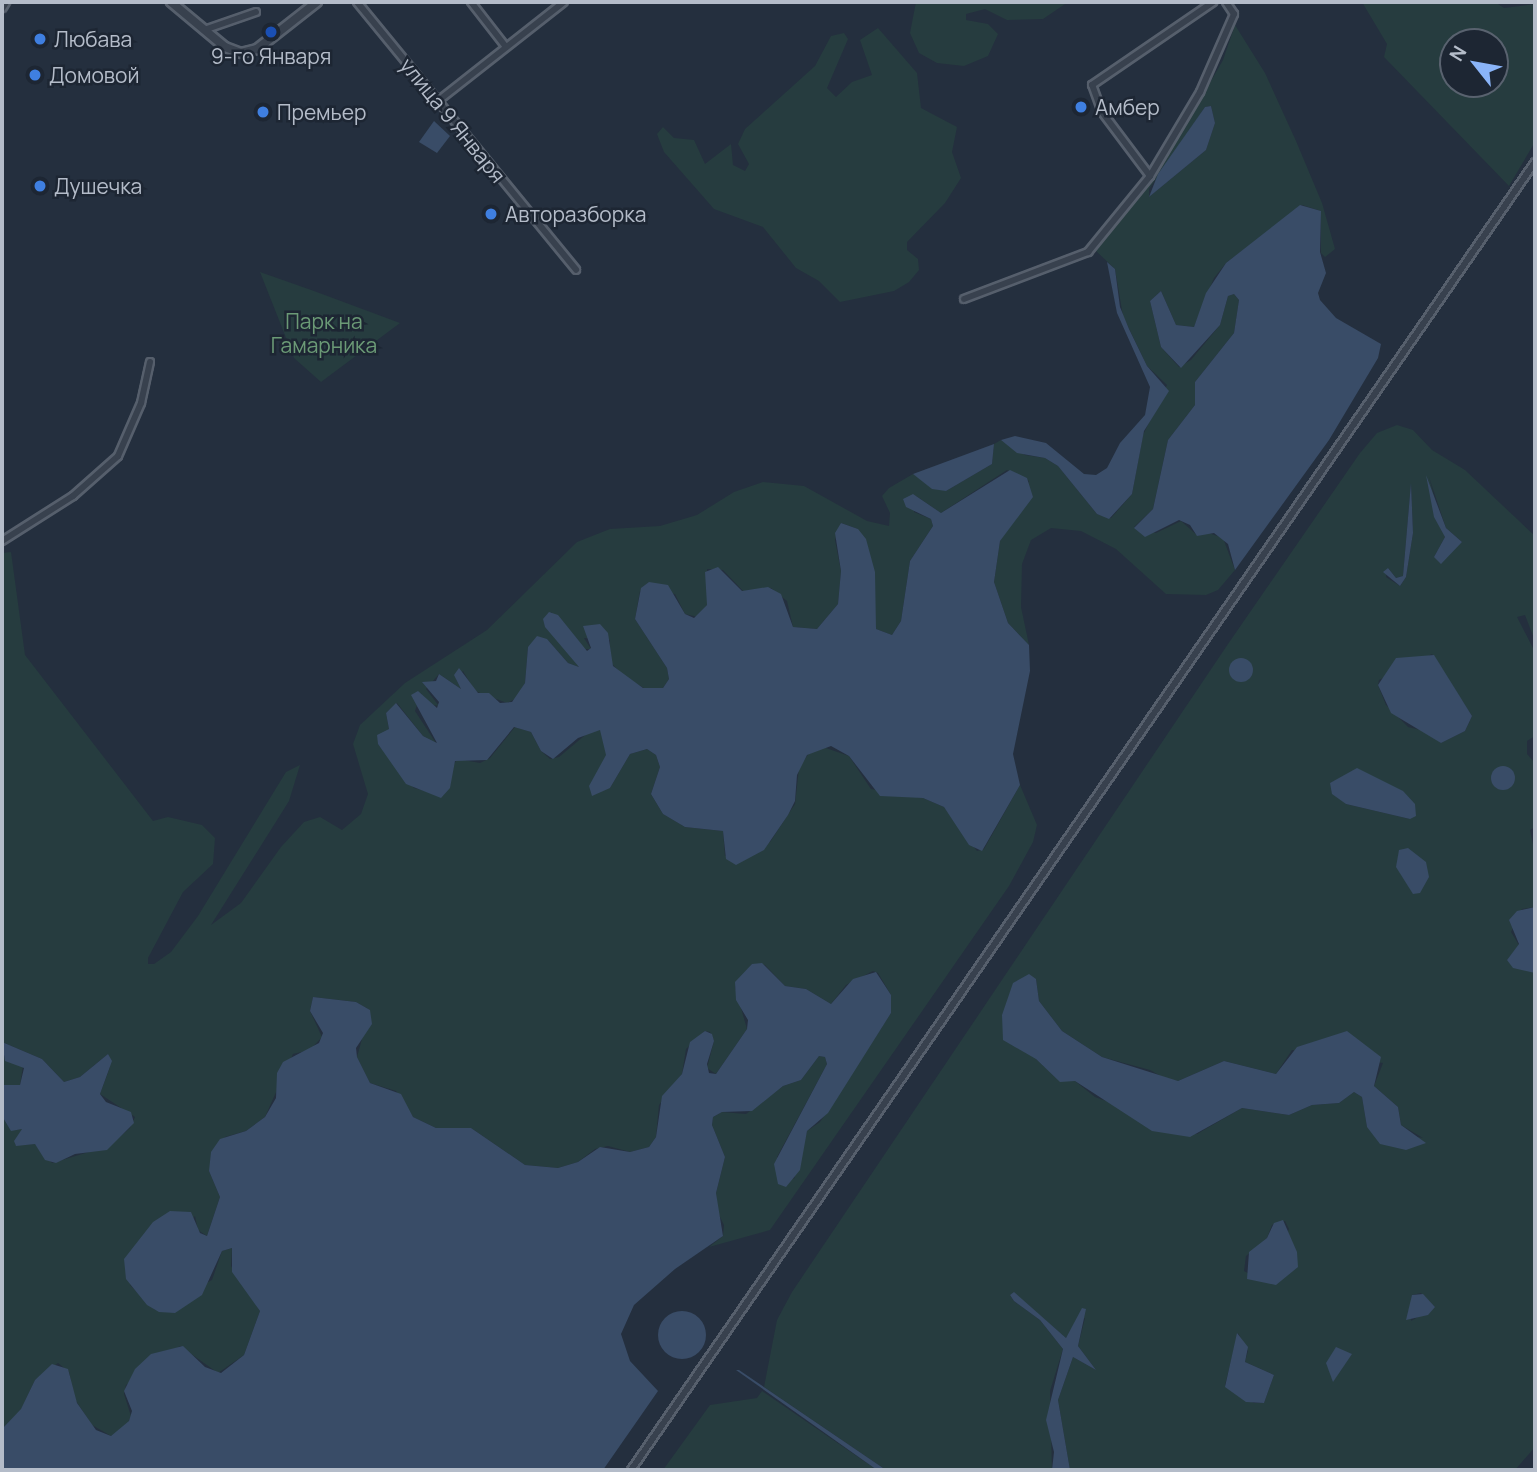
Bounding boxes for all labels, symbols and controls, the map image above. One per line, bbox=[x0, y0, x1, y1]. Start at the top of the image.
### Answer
marker: 9-го Января bbox=[263, 24, 279, 40]
place label: Любава bbox=[54, 26, 132, 52]
north arrow bbox=[1439, 28, 1509, 98]
marker: Любава bbox=[32, 31, 48, 47]
text: N bbox=[1443, 41, 1472, 66]
place label: 9-го Января bbox=[211, 43, 331, 69]
street label: улица 9 Января bbox=[395, 52, 511, 188]
place label: Домовой bbox=[49, 62, 139, 88]
marker: Домовой bbox=[27, 67, 43, 83]
place label: Амбер bbox=[1095, 94, 1160, 120]
place label: Премьер bbox=[277, 99, 366, 125]
marker: Амбер bbox=[1073, 99, 1089, 115]
marker: Премьер bbox=[255, 104, 271, 120]
place label: Душечка bbox=[54, 173, 142, 199]
marker: Душечка bbox=[32, 178, 48, 194]
place label: Авторазборка bbox=[505, 201, 646, 227]
marker: Авторазборка bbox=[483, 206, 499, 222]
park label: Парк на Гамарника bbox=[271, 308, 377, 358]

